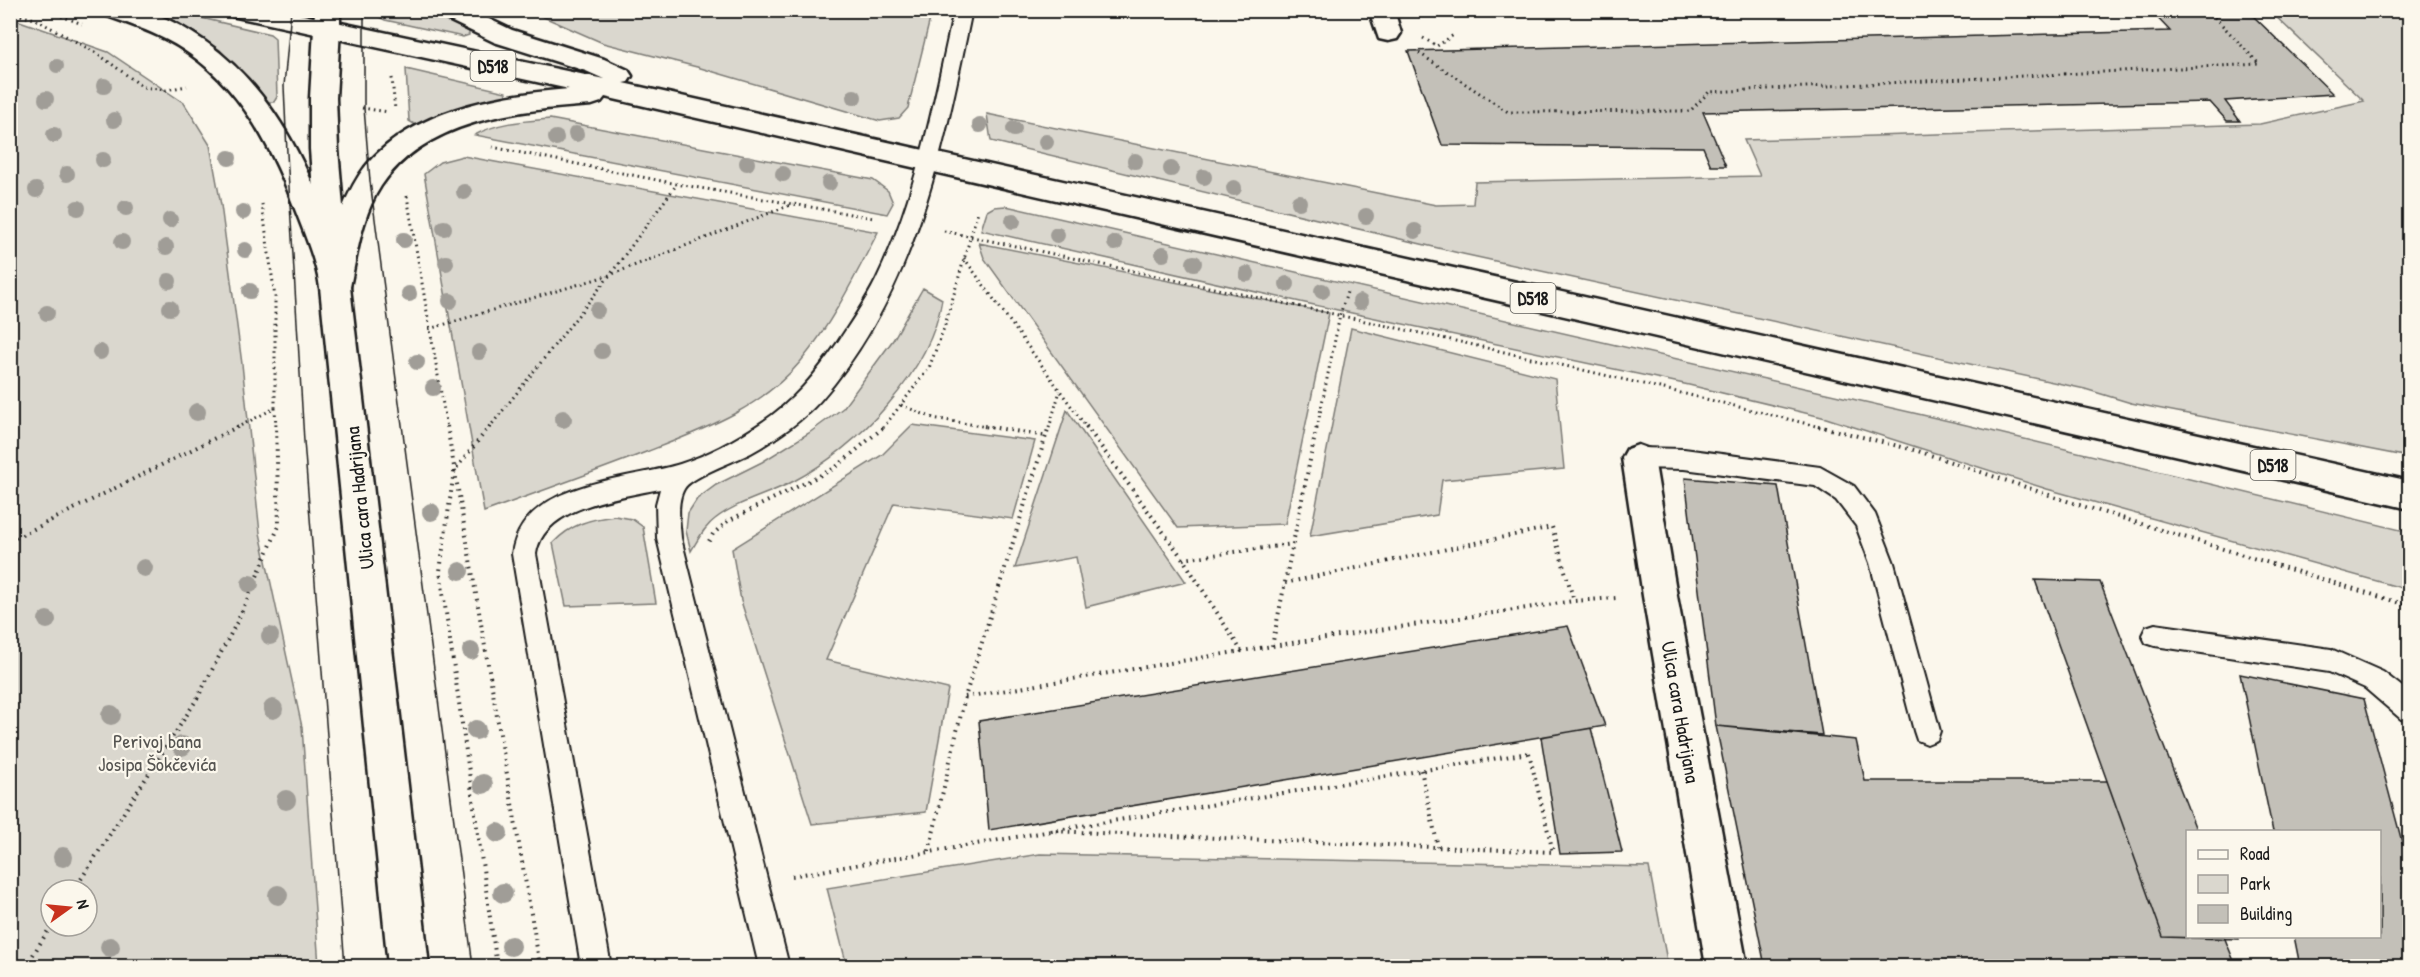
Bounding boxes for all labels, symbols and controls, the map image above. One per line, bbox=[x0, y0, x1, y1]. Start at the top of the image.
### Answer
road number: D518 bbox=[470, 51, 516, 81]
road number: D518 bbox=[1510, 283, 1556, 313]
street label: Ulica cara Hadrijana bbox=[338, 425, 380, 571]
road number: D518 bbox=[2250, 450, 2296, 480]
street label: Ulica cara Hadrijana bbox=[1655, 639, 1707, 785]
park label: Perivoj bana Josipa Šokčevića bbox=[98, 727, 216, 777]
legend bbox=[2186, 830, 2381, 938]
text: Road bbox=[2240, 841, 2270, 866]
text: Park bbox=[2240, 871, 2271, 896]
north arrow bbox=[39, 878, 99, 938]
text: N bbox=[72, 897, 95, 912]
text: Building bbox=[2240, 901, 2292, 926]

